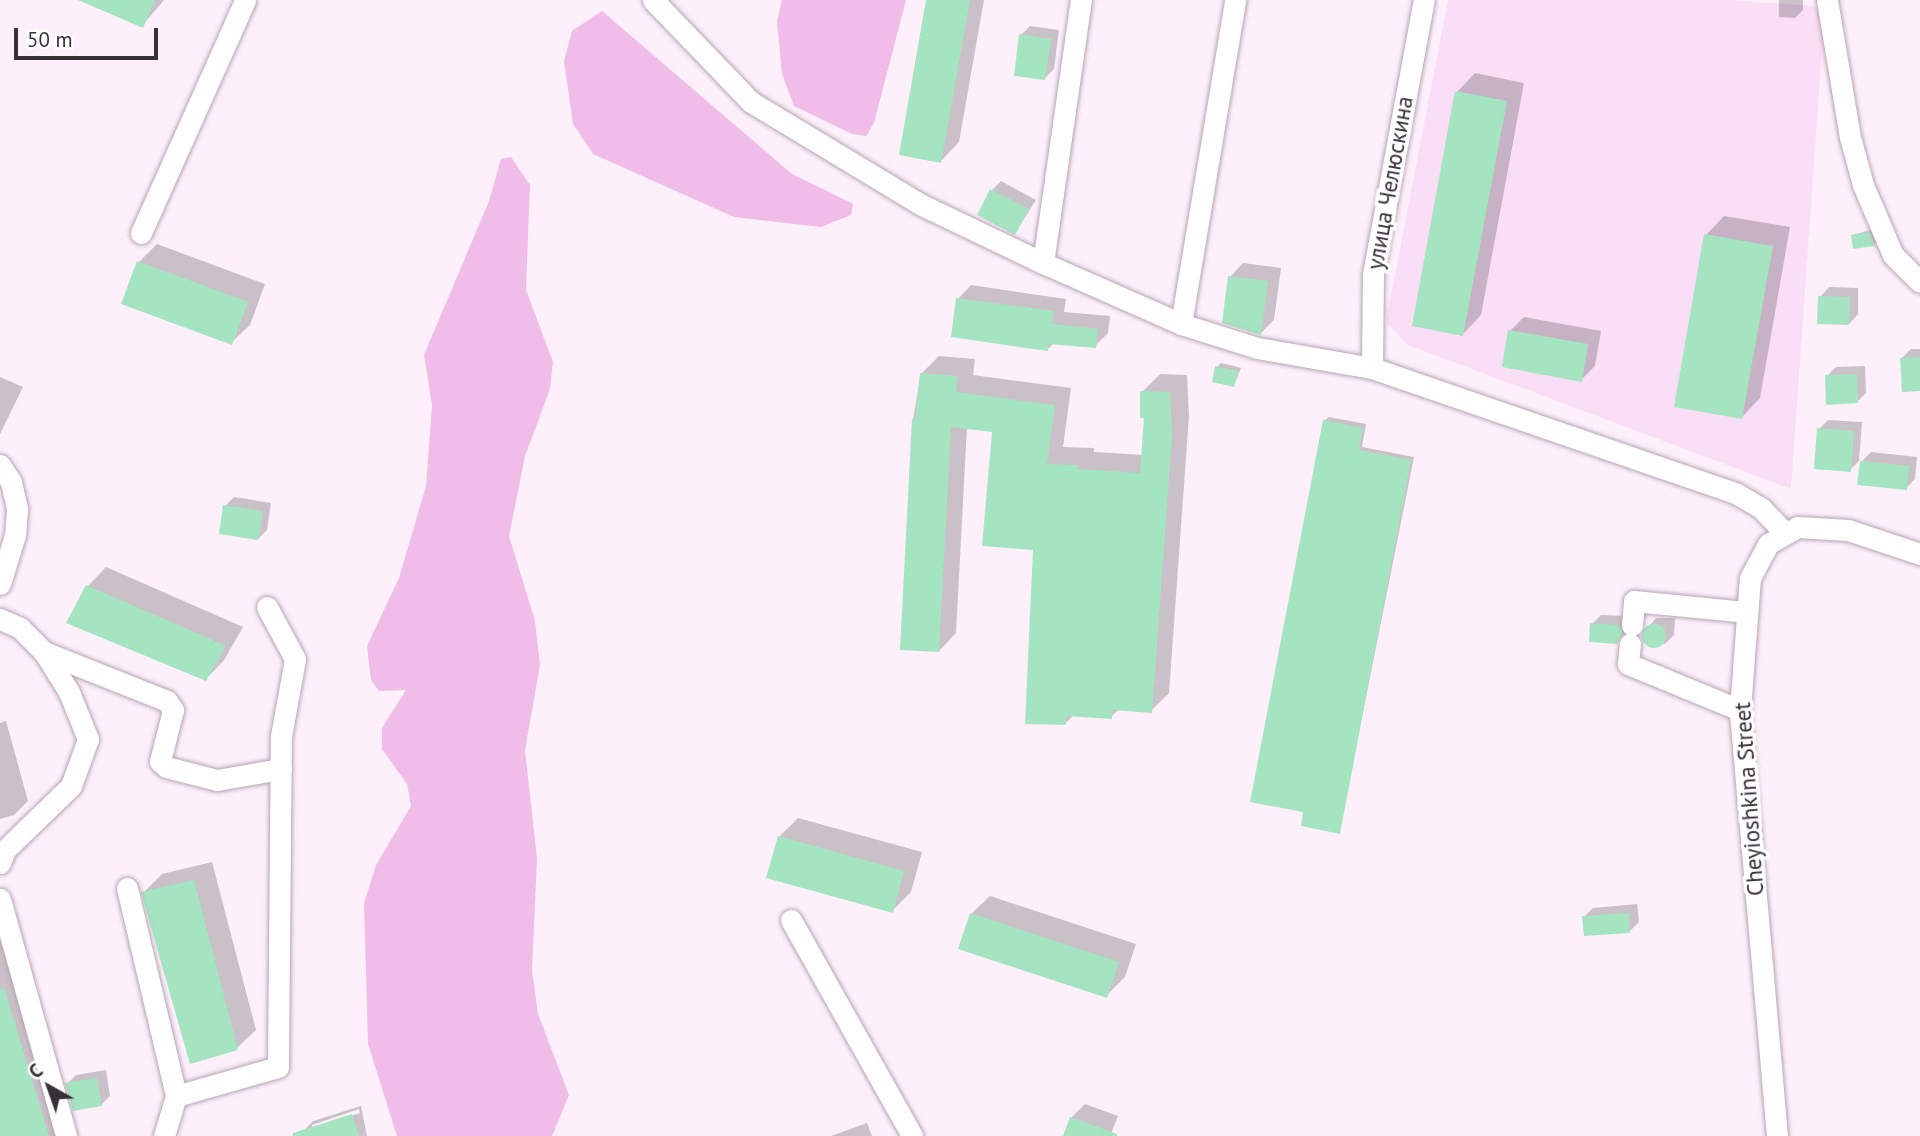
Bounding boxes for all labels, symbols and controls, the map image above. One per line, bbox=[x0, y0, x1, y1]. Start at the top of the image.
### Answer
scale bar bbox=[18, 14, 161, 58]
text: 50 m bbox=[27, 26, 73, 53]
street label: улица Челюскина bbox=[1361, 94, 1419, 272]
street label: Cheyioshkina Street bbox=[1728, 701, 1770, 897]
north arrow bbox=[14, 1052, 84, 1122]
text: С bbox=[24, 1058, 47, 1084]

